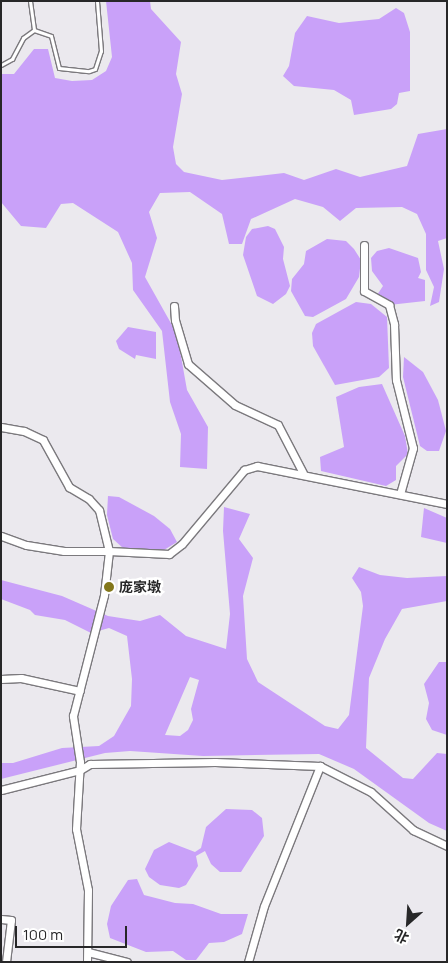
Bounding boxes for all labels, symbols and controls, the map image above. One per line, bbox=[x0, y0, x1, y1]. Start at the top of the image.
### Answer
place label: 庞家墩 bbox=[119, 579, 161, 595]
marker: 庞家墩 bbox=[103, 581, 115, 593]
north arrow bbox=[383, 898, 433, 948]
scale bar bbox=[18, 916, 130, 948]
text: 100 m bbox=[23, 924, 63, 945]
text: 北 bbox=[391, 925, 412, 949]

